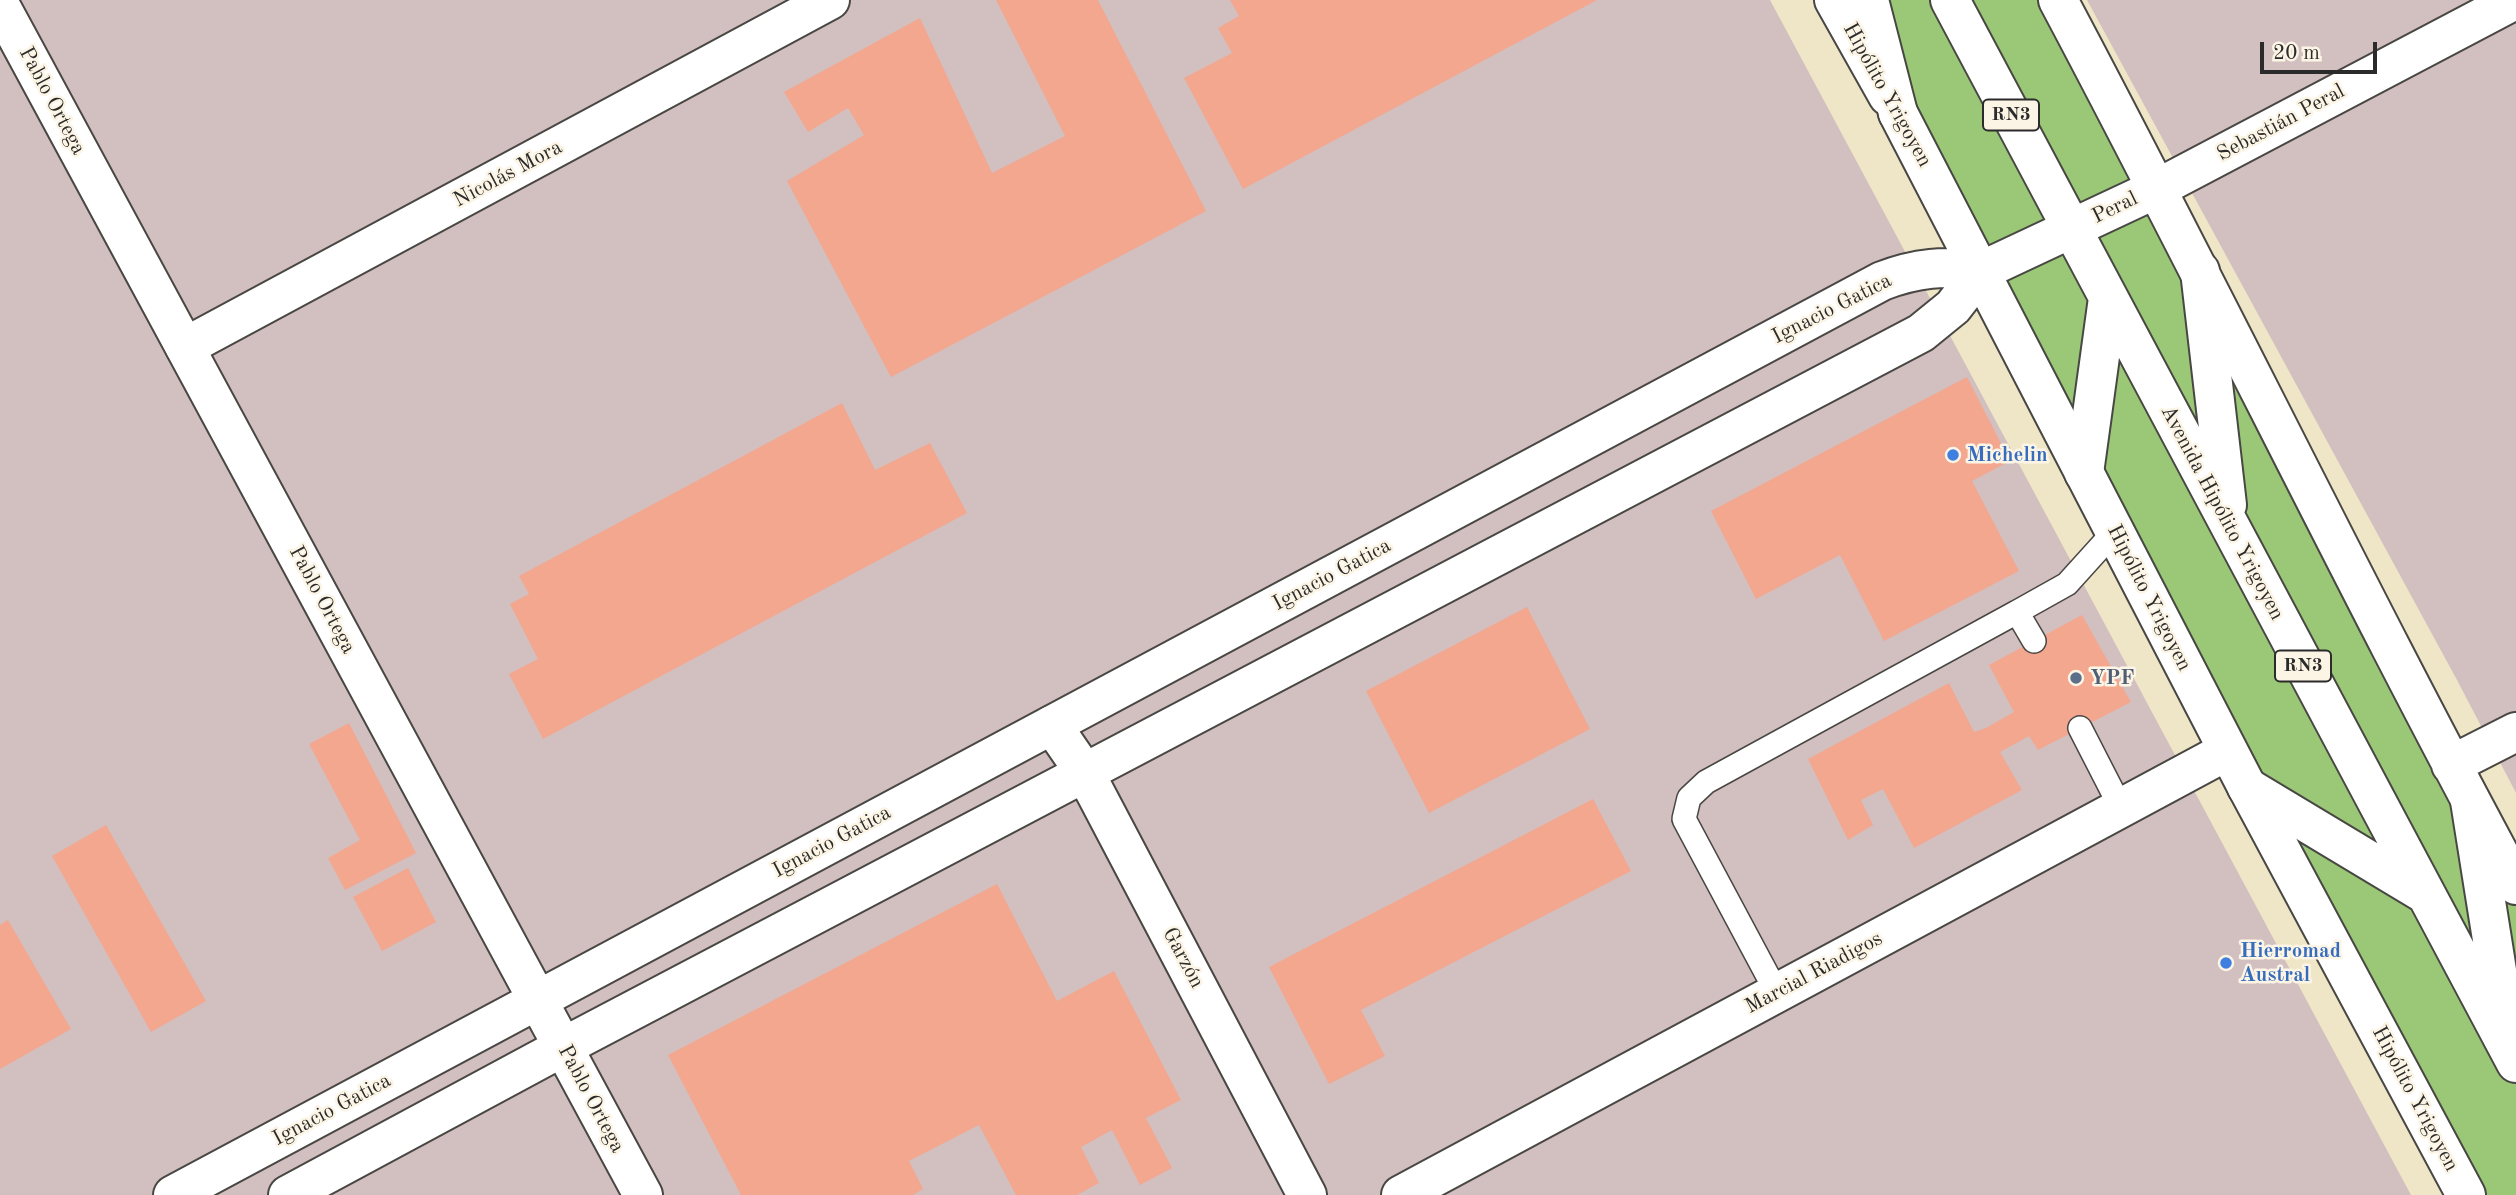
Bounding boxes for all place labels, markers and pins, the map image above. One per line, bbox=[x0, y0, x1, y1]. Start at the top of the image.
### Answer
place label: Michelin bbox=[1967, 442, 2048, 468]
marker: Michelin bbox=[1945, 447, 1961, 463]
place label: YPF bbox=[2090, 665, 2134, 691]
marker: YPF bbox=[2068, 670, 2084, 686]
place label: Hierromad Austral bbox=[2240, 938, 2341, 988]
marker: Hierromad Austral bbox=[2218, 955, 2234, 971]

